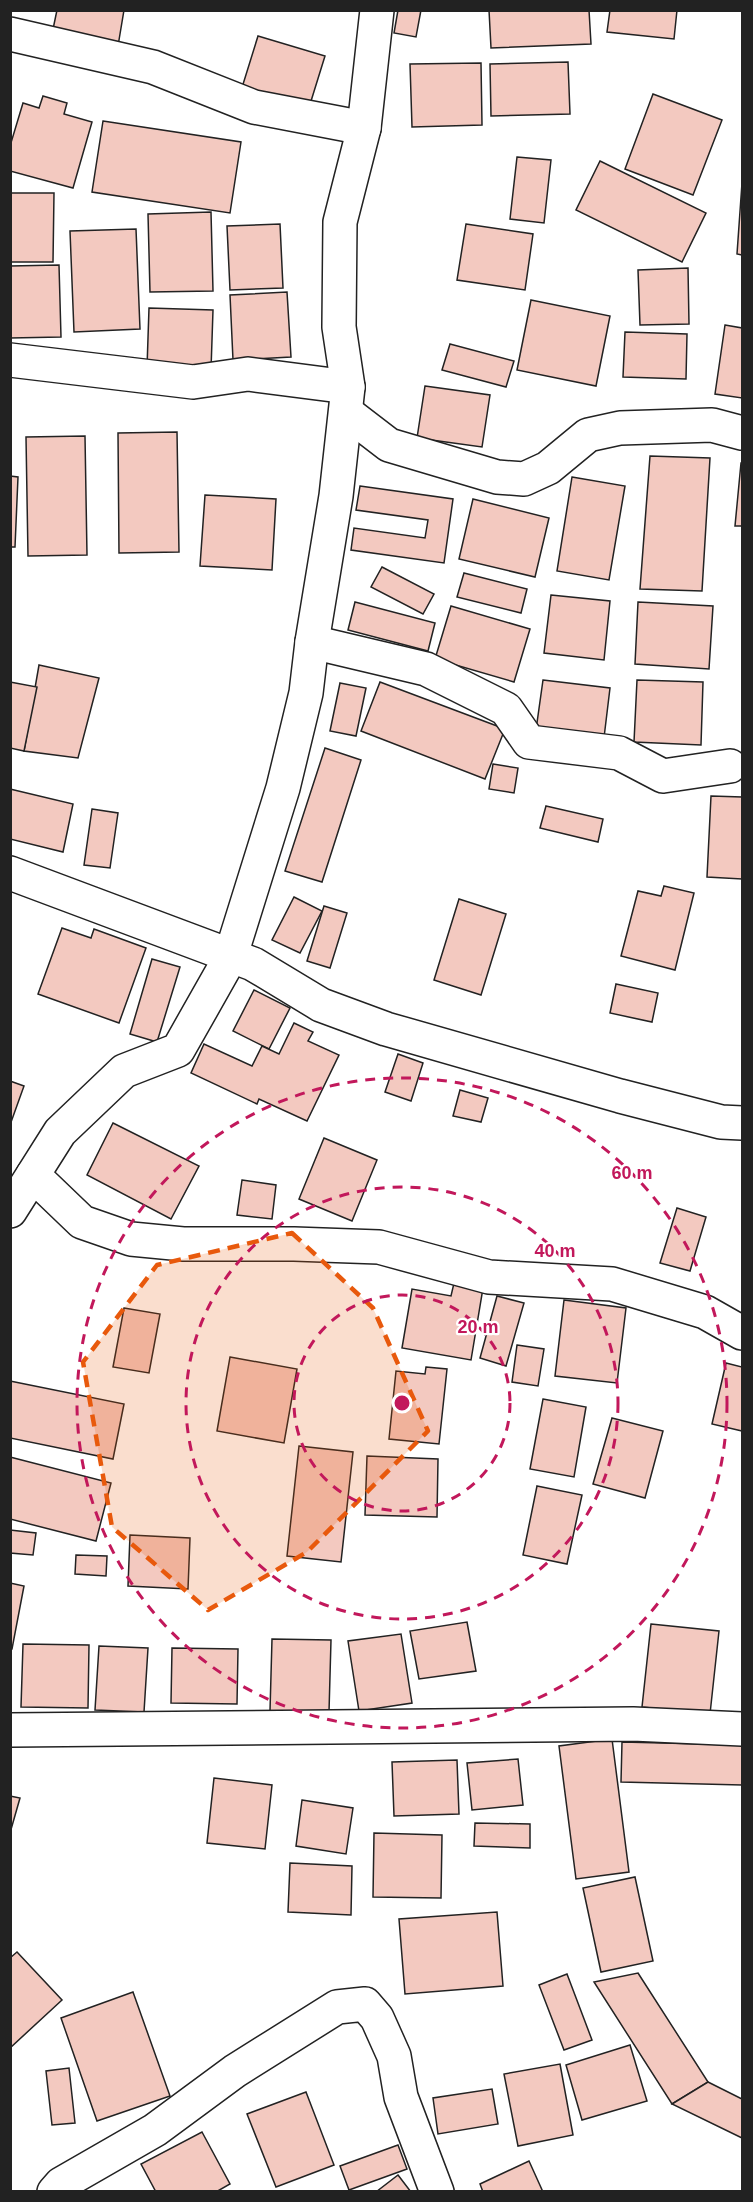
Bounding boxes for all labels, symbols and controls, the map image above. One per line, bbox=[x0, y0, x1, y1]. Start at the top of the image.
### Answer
text: 60 m bbox=[611, 1163, 653, 1183]
text: 40 m bbox=[534, 1241, 576, 1261]
text: 20 m bbox=[457, 1317, 499, 1337]
centre of rings bbox=[392, 1393, 412, 1413]

